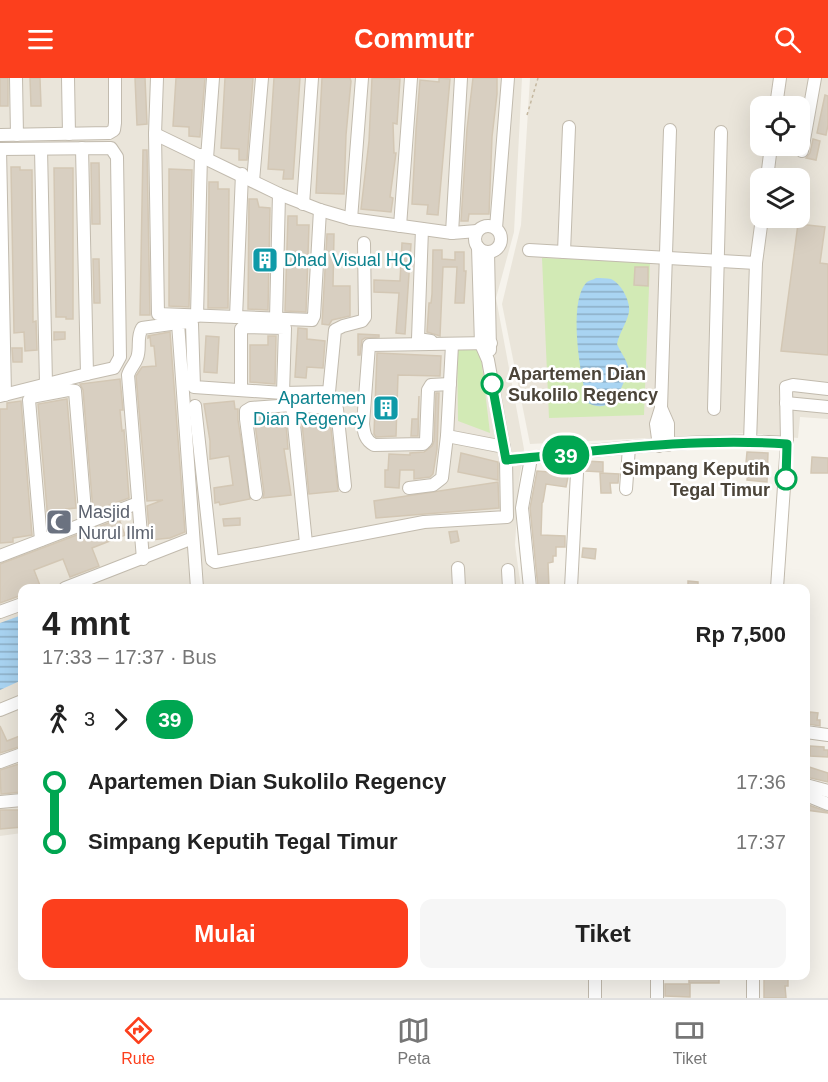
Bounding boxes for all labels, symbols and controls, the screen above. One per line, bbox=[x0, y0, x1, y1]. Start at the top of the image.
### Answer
icon: menu bbox=[24, 23, 57, 56]
icon: search bbox=[771, 23, 804, 56]
text: Commutr bbox=[354, 24, 474, 54]
map controls bbox=[750, 96, 810, 228]
button: locate bbox=[750, 96, 810, 156]
button: layers bbox=[750, 168, 810, 228]
building icon: Dhad Visual HQ bbox=[250, 245, 280, 275]
place label: Dhad Visual HQ bbox=[284, 250, 413, 270]
place label: Apartemen Dian Sukolilo Regency bbox=[508, 364, 658, 405]
marker: Apartemen Dian Sukolilo Regency bbox=[481, 373, 503, 395]
place label: Apartemen Dian Regency bbox=[253, 388, 366, 429]
building icon: Apartemen Dian Regency bbox=[371, 393, 401, 423]
line badge: 39 bbox=[539, 436, 593, 475]
text: 39 bbox=[554, 444, 578, 467]
place label: Simpang Keputih Tegal Timur bbox=[622, 459, 770, 500]
marker: Simpang Keputih Tegal Timur bbox=[775, 468, 797, 490]
place label: Masjid Nurul Ilmi bbox=[78, 502, 154, 543]
mosque icon: Masjid Nurul Ilmi bbox=[44, 507, 74, 537]
text: 4 mnt bbox=[42, 605, 130, 642]
text: Rp 7,500 bbox=[696, 622, 786, 647]
text: 17:33 – 17:37 · Bus bbox=[42, 646, 217, 668]
icon: walk bbox=[42, 703, 75, 736]
icon: forward bbox=[104, 703, 137, 736]
text: 3 bbox=[84, 708, 95, 730]
text: 39 bbox=[158, 708, 181, 731]
text: Apartemen Dian Sukolilo Regency bbox=[88, 769, 446, 794]
text: 17:36 bbox=[736, 771, 786, 793]
text: Simpang Keputih Tegal Timur bbox=[88, 829, 398, 854]
text: 17:37 bbox=[736, 831, 786, 853]
button: Mulai bbox=[42, 899, 408, 968]
button: Tiket bbox=[420, 899, 786, 968]
tab: Rute bbox=[121, 1014, 155, 1068]
tab: Peta bbox=[397, 1014, 430, 1068]
tab: Tiket bbox=[673, 1014, 707, 1068]

